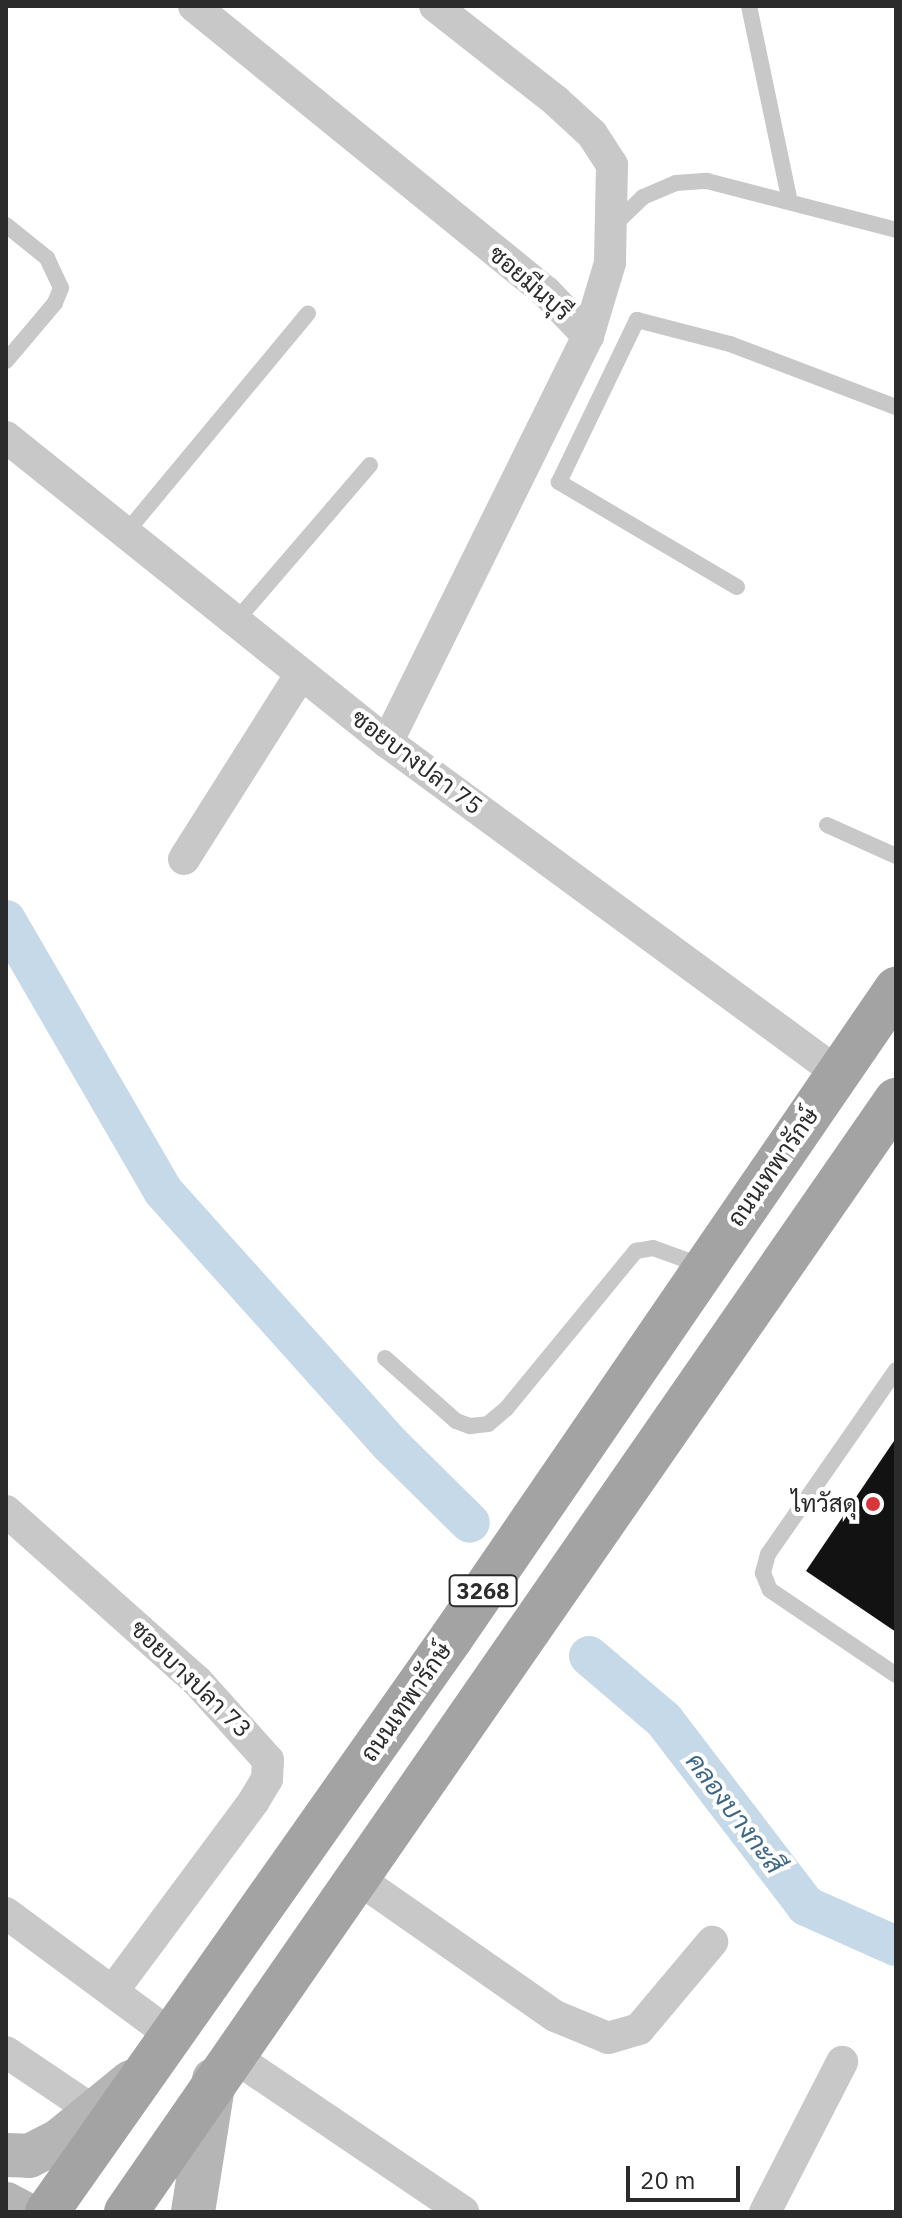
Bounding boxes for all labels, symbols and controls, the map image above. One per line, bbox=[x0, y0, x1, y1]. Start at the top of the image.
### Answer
street label: ซอยมีนบุรี bbox=[483, 239, 577, 327]
street label: ซอยบางปลา 75 bbox=[346, 703, 488, 821]
street label: ถนนเทพารักษ์ bbox=[722, 1102, 824, 1232]
place label: ไทวัสดุ bbox=[791, 1490, 857, 1518]
marker: ไทวัสดุ bbox=[864, 1495, 882, 1513]
road number: 3268 bbox=[447, 1573, 519, 1609]
street label: ซอยบางปลา 73 bbox=[125, 1614, 257, 1744]
street label: ถนนเทพารักษ์ bbox=[355, 1637, 457, 1767]
water label: คลองบางกะสี bbox=[680, 1747, 790, 1879]
scale bar bbox=[630, 2150, 744, 2200]
text: 20 m bbox=[640, 2164, 695, 2196]

